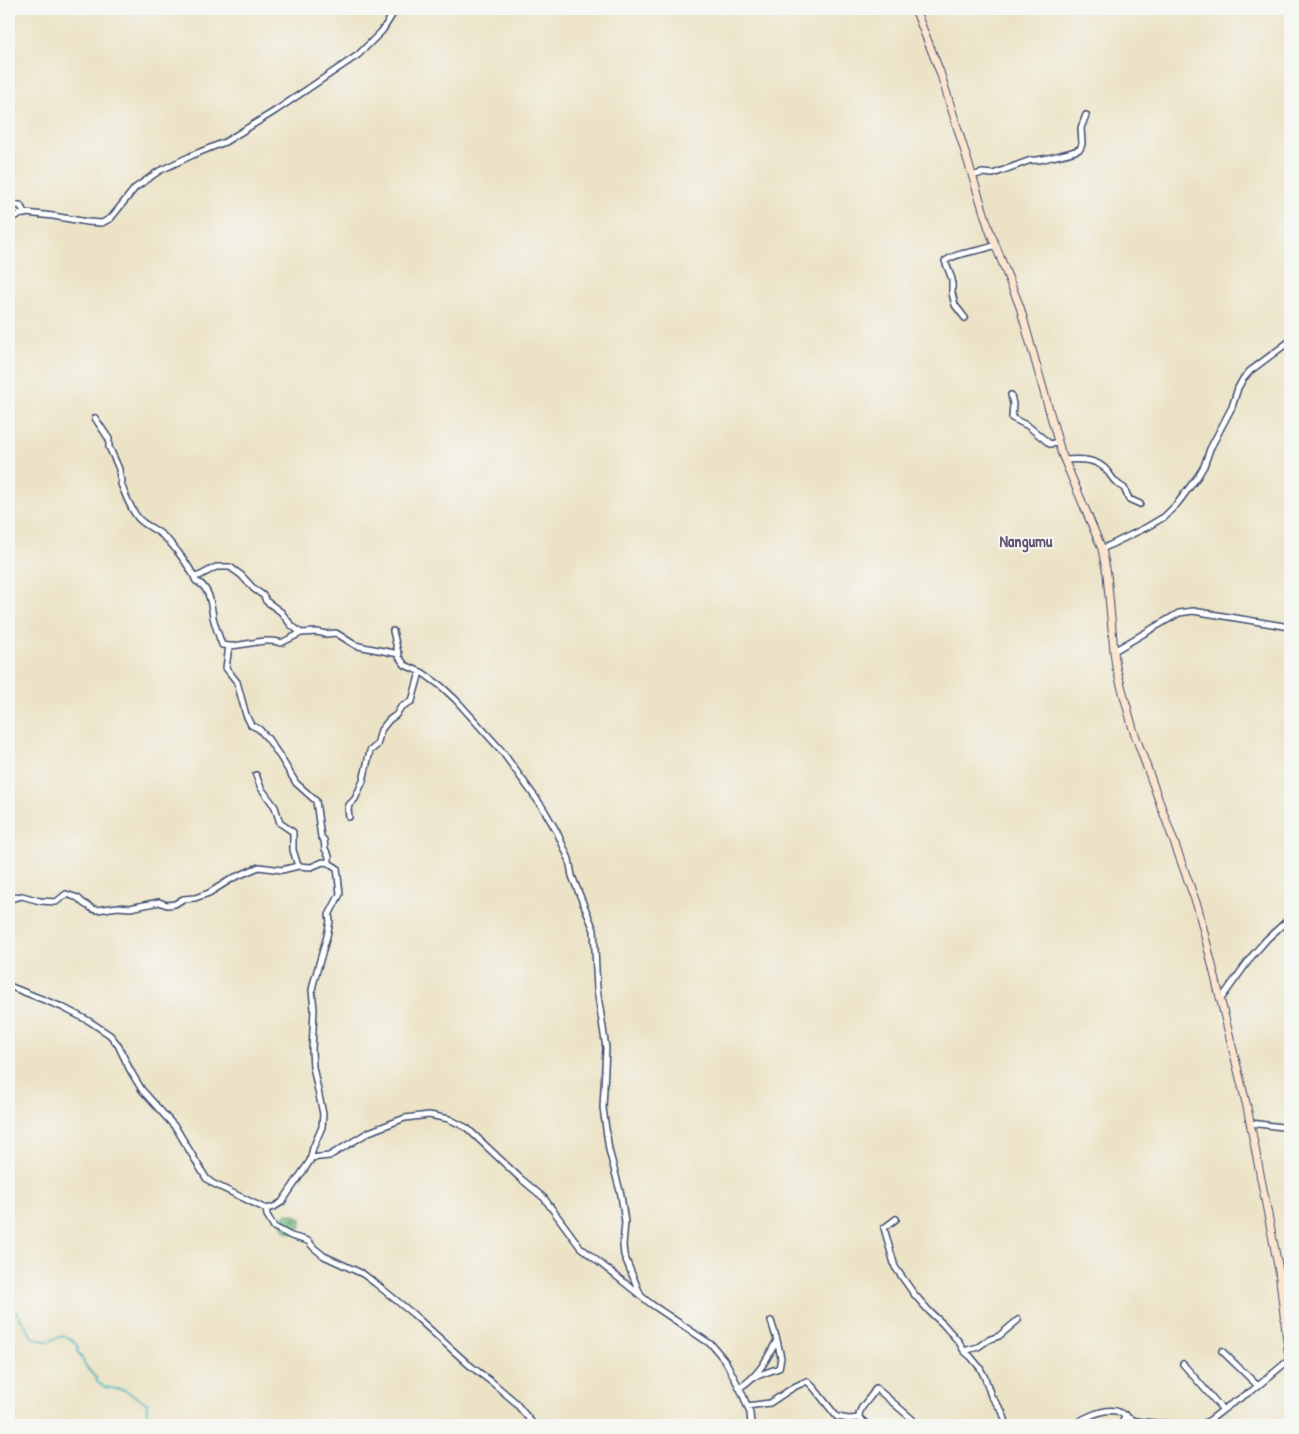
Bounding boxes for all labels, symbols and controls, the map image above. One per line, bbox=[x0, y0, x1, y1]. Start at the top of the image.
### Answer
district label: Nangumu bbox=[1000, 530, 1053, 553]

